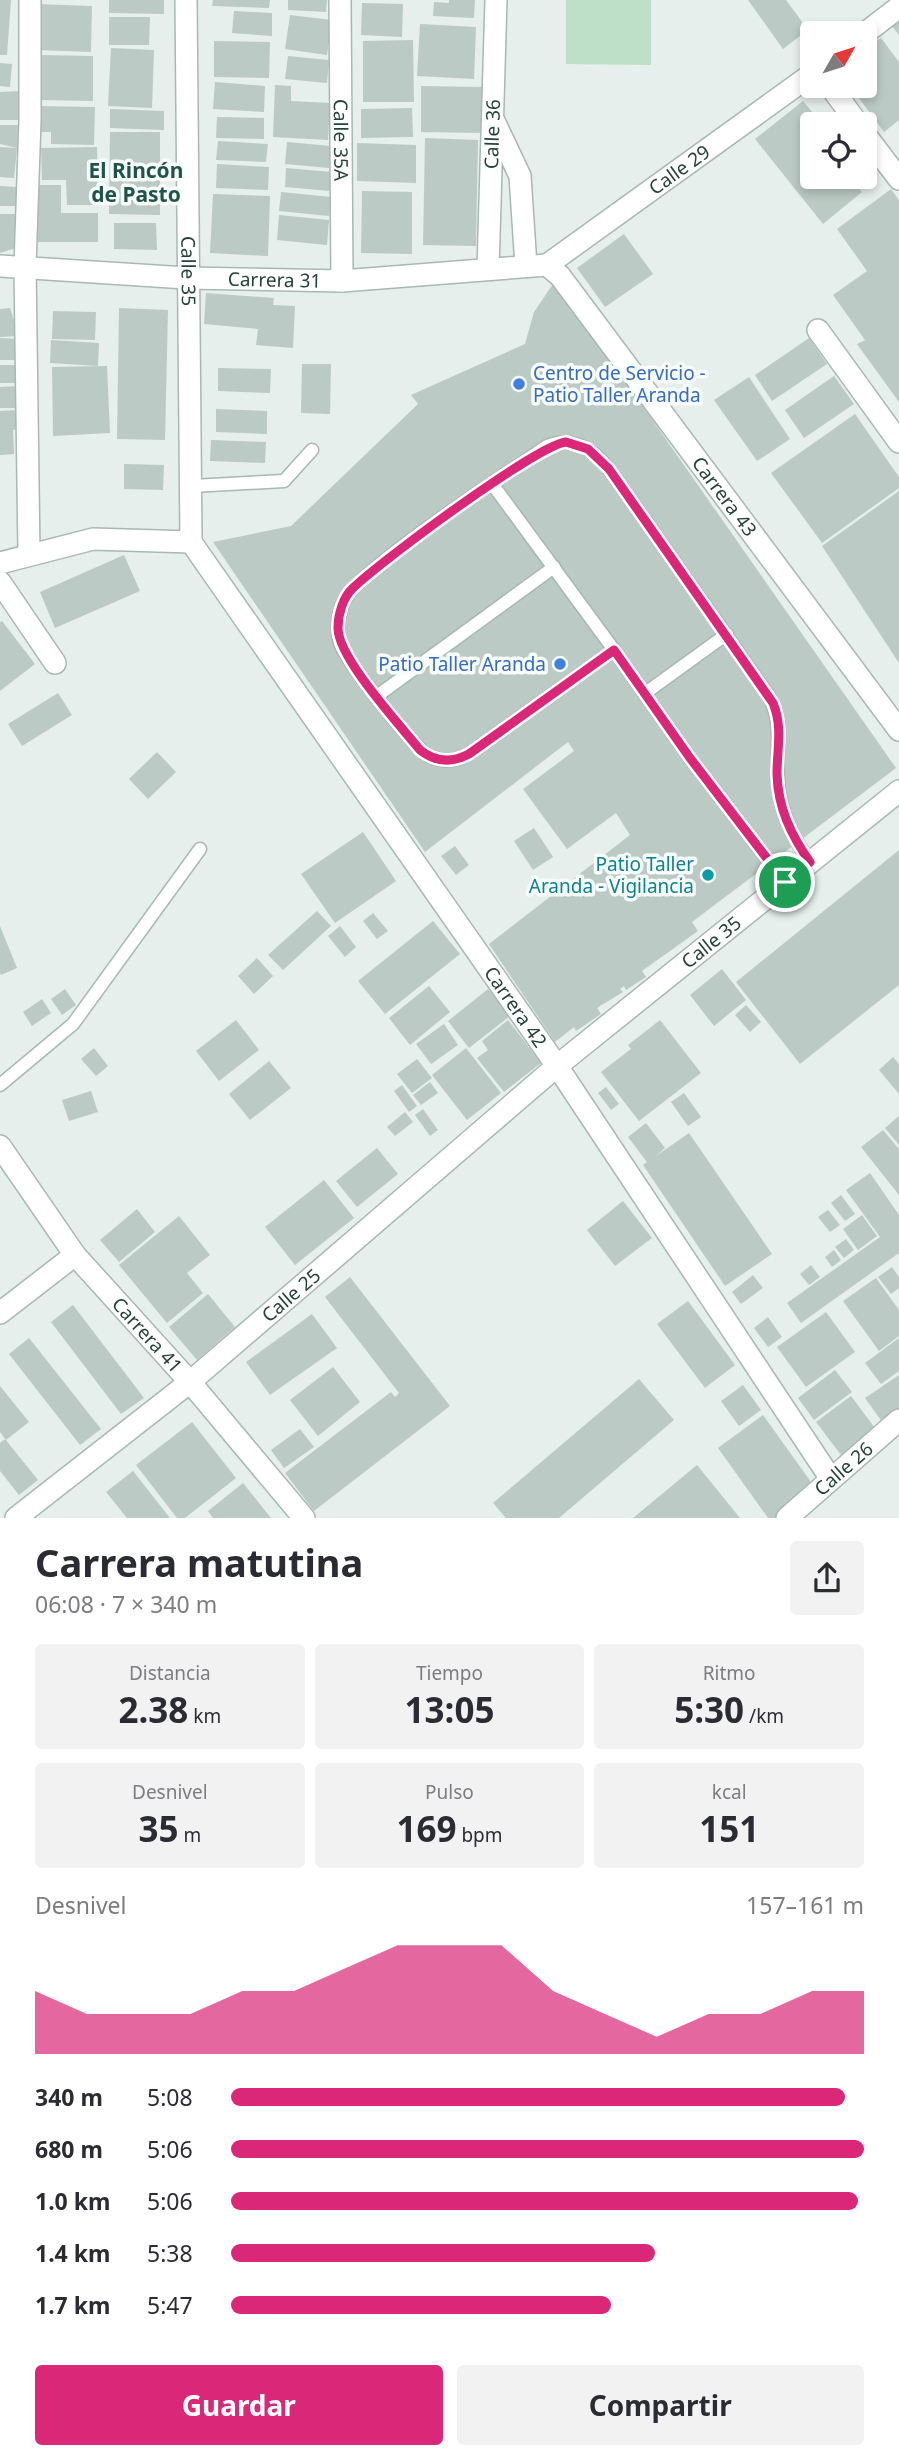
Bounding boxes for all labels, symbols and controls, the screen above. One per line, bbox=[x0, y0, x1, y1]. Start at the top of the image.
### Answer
north arrow bbox=[800, 21, 877, 98]
map controls bbox=[800, 21, 877, 189]
street label: Calle 35A bbox=[328, 99, 354, 182]
street label: Calle 36 bbox=[478, 99, 506, 169]
button: locate bbox=[800, 112, 877, 189]
street label: Calle 29 bbox=[643, 139, 715, 201]
district label: El Rincón de Pasto bbox=[89, 156, 183, 208]
street label: Calle 35 bbox=[175, 236, 202, 306]
street label: Carrera 31 bbox=[228, 266, 322, 294]
place label: Centro de Servicio - Patio Taller Aranda bbox=[533, 360, 706, 408]
marker: Centro de Servicio - Patio Taller Aranda bbox=[511, 376, 527, 392]
street label: Carrera 43 bbox=[686, 451, 763, 542]
place label: Patio Taller Aranda bbox=[378, 651, 546, 677]
marker: Patio Taller Aranda bbox=[552, 656, 568, 672]
place label: Patio Taller Aranda - Vigilancia bbox=[529, 851, 694, 899]
pin bbox=[755, 852, 815, 912]
icon: arrive bbox=[766, 863, 804, 901]
marker: Patio Taller Aranda - Vigilancia bbox=[700, 867, 716, 883]
street label: Calle 35 bbox=[676, 910, 747, 974]
street label: Carrera 42 bbox=[478, 961, 553, 1053]
street label: Calle 25 bbox=[256, 1262, 326, 1328]
street label: Carrera 41 bbox=[106, 1291, 188, 1378]
street label: Calle 26 bbox=[809, 1436, 878, 1501]
text: Carrera matutina bbox=[35, 1536, 363, 1588]
button: share bbox=[790, 1541, 864, 1615]
text: 06:08 · 7 × 340 m bbox=[35, 1588, 217, 1620]
text: Distancia bbox=[129, 1660, 211, 1686]
text: Tiempo bbox=[416, 1660, 483, 1686]
text: Ritmo bbox=[703, 1660, 756, 1686]
text: 2.38 bbox=[118, 1686, 188, 1733]
text: 13:05 bbox=[405, 1686, 494, 1733]
text: 5:30 bbox=[674, 1686, 744, 1733]
text: km bbox=[188, 1703, 221, 1729]
text: /km bbox=[744, 1703, 784, 1729]
text: Desnivel bbox=[132, 1779, 208, 1805]
text: Pulso bbox=[425, 1779, 474, 1805]
text: kcal bbox=[712, 1779, 747, 1805]
text: 35 bbox=[138, 1805, 178, 1852]
text: 169 bbox=[396, 1805, 456, 1852]
text: 151 bbox=[699, 1805, 759, 1852]
text: m bbox=[178, 1822, 201, 1848]
text: bpm bbox=[456, 1822, 503, 1848]
text: Desnivel bbox=[35, 1889, 127, 1921]
text: 157–161 m bbox=[746, 1889, 864, 1921]
text: 340 m bbox=[35, 2081, 103, 2113]
text: 5:08 bbox=[147, 2081, 193, 2113]
text: 680 m bbox=[35, 2133, 103, 2165]
text: 5:06 bbox=[147, 2133, 193, 2165]
text: 1.0 km bbox=[35, 2185, 110, 2217]
text: 5:06 bbox=[147, 2185, 193, 2217]
text: 1.4 km bbox=[35, 2237, 110, 2269]
text: 5:38 bbox=[147, 2237, 193, 2269]
text: 1.7 km bbox=[35, 2289, 110, 2321]
text: 5:47 bbox=[147, 2289, 193, 2321]
button: Guardar bbox=[35, 2365, 443, 2445]
button: Compartir bbox=[457, 2365, 864, 2445]

